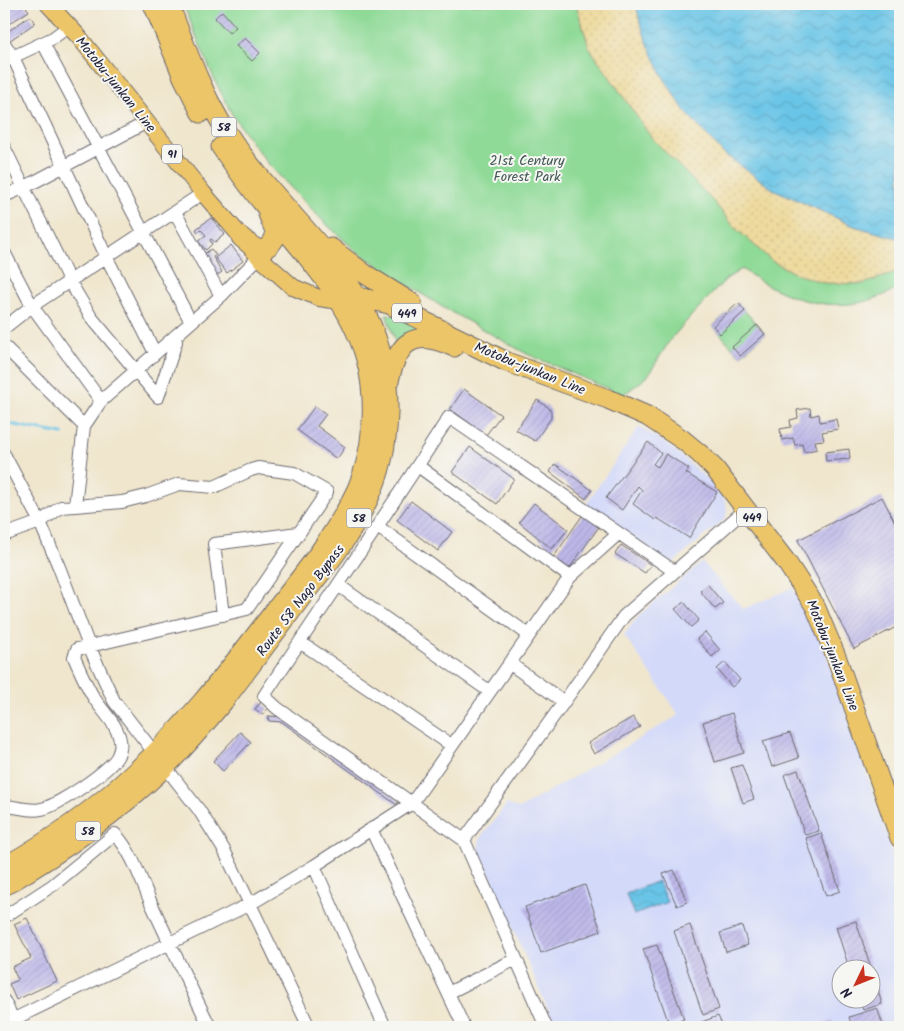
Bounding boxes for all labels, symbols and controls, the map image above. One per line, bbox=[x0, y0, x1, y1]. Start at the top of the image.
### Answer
street label: Motobu-junkan Line bbox=[69, 32, 161, 138]
road number: 58 bbox=[212, 118, 236, 136]
road number: 91 bbox=[162, 144, 182, 164]
park label: 21st Century Forest Park bbox=[489, 150, 565, 188]
road number: 449 bbox=[392, 304, 422, 322]
street label: Motobu-junkan Line bbox=[471, 337, 589, 402]
road number: 58 bbox=[346, 508, 372, 528]
road number: 449 bbox=[737, 508, 767, 526]
street label: Route 58 Nago Bypass bbox=[251, 540, 350, 661]
street label: Motobu-junkan Line bbox=[800, 596, 865, 715]
road number: 58 bbox=[76, 821, 100, 840]
north arrow bbox=[832, 958, 882, 1008]
text: N bbox=[836, 981, 858, 1003]

